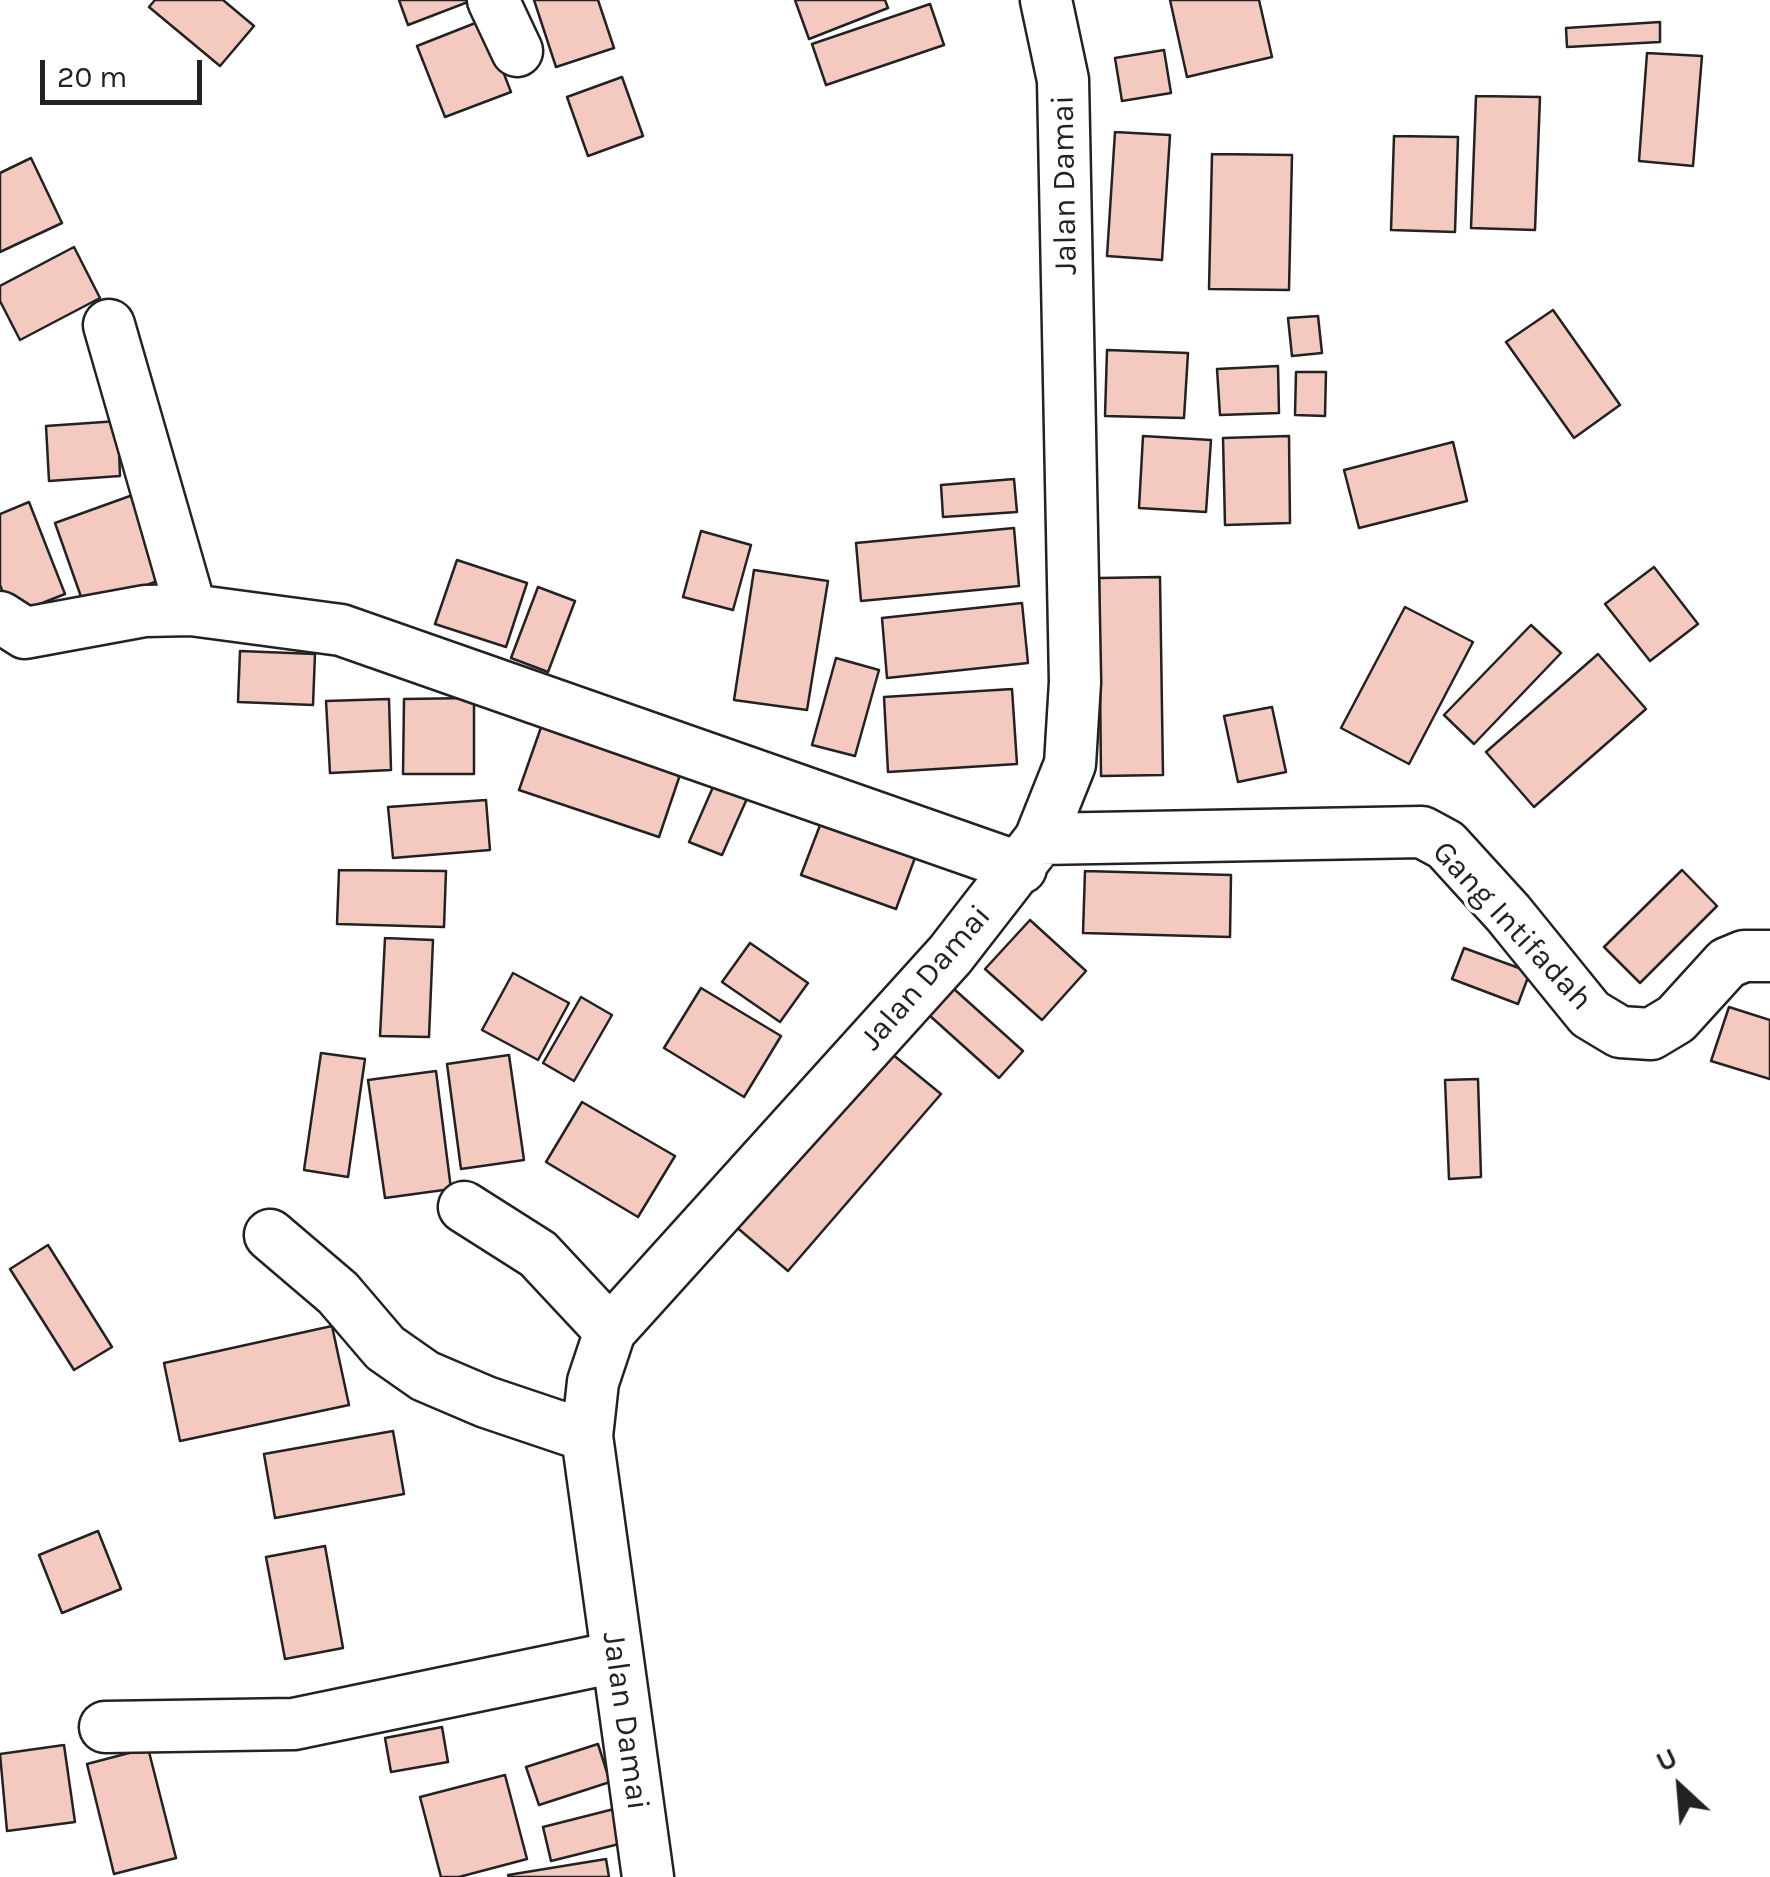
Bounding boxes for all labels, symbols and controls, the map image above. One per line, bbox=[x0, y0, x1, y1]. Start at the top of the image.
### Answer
scale bar bbox=[45, 40, 208, 102]
text: 20 m bbox=[57, 59, 127, 95]
street label: Jalan Damai bbox=[1044, 95, 1086, 275]
street label: Gang Intifadah bbox=[1424, 833, 1600, 1019]
street label: Jalan Damai bbox=[853, 898, 999, 1058]
street label: Jalan Damai bbox=[593, 1629, 657, 1813]
north arrow bbox=[1630, 1737, 1730, 1837]
text: U bbox=[1651, 1741, 1683, 1779]

